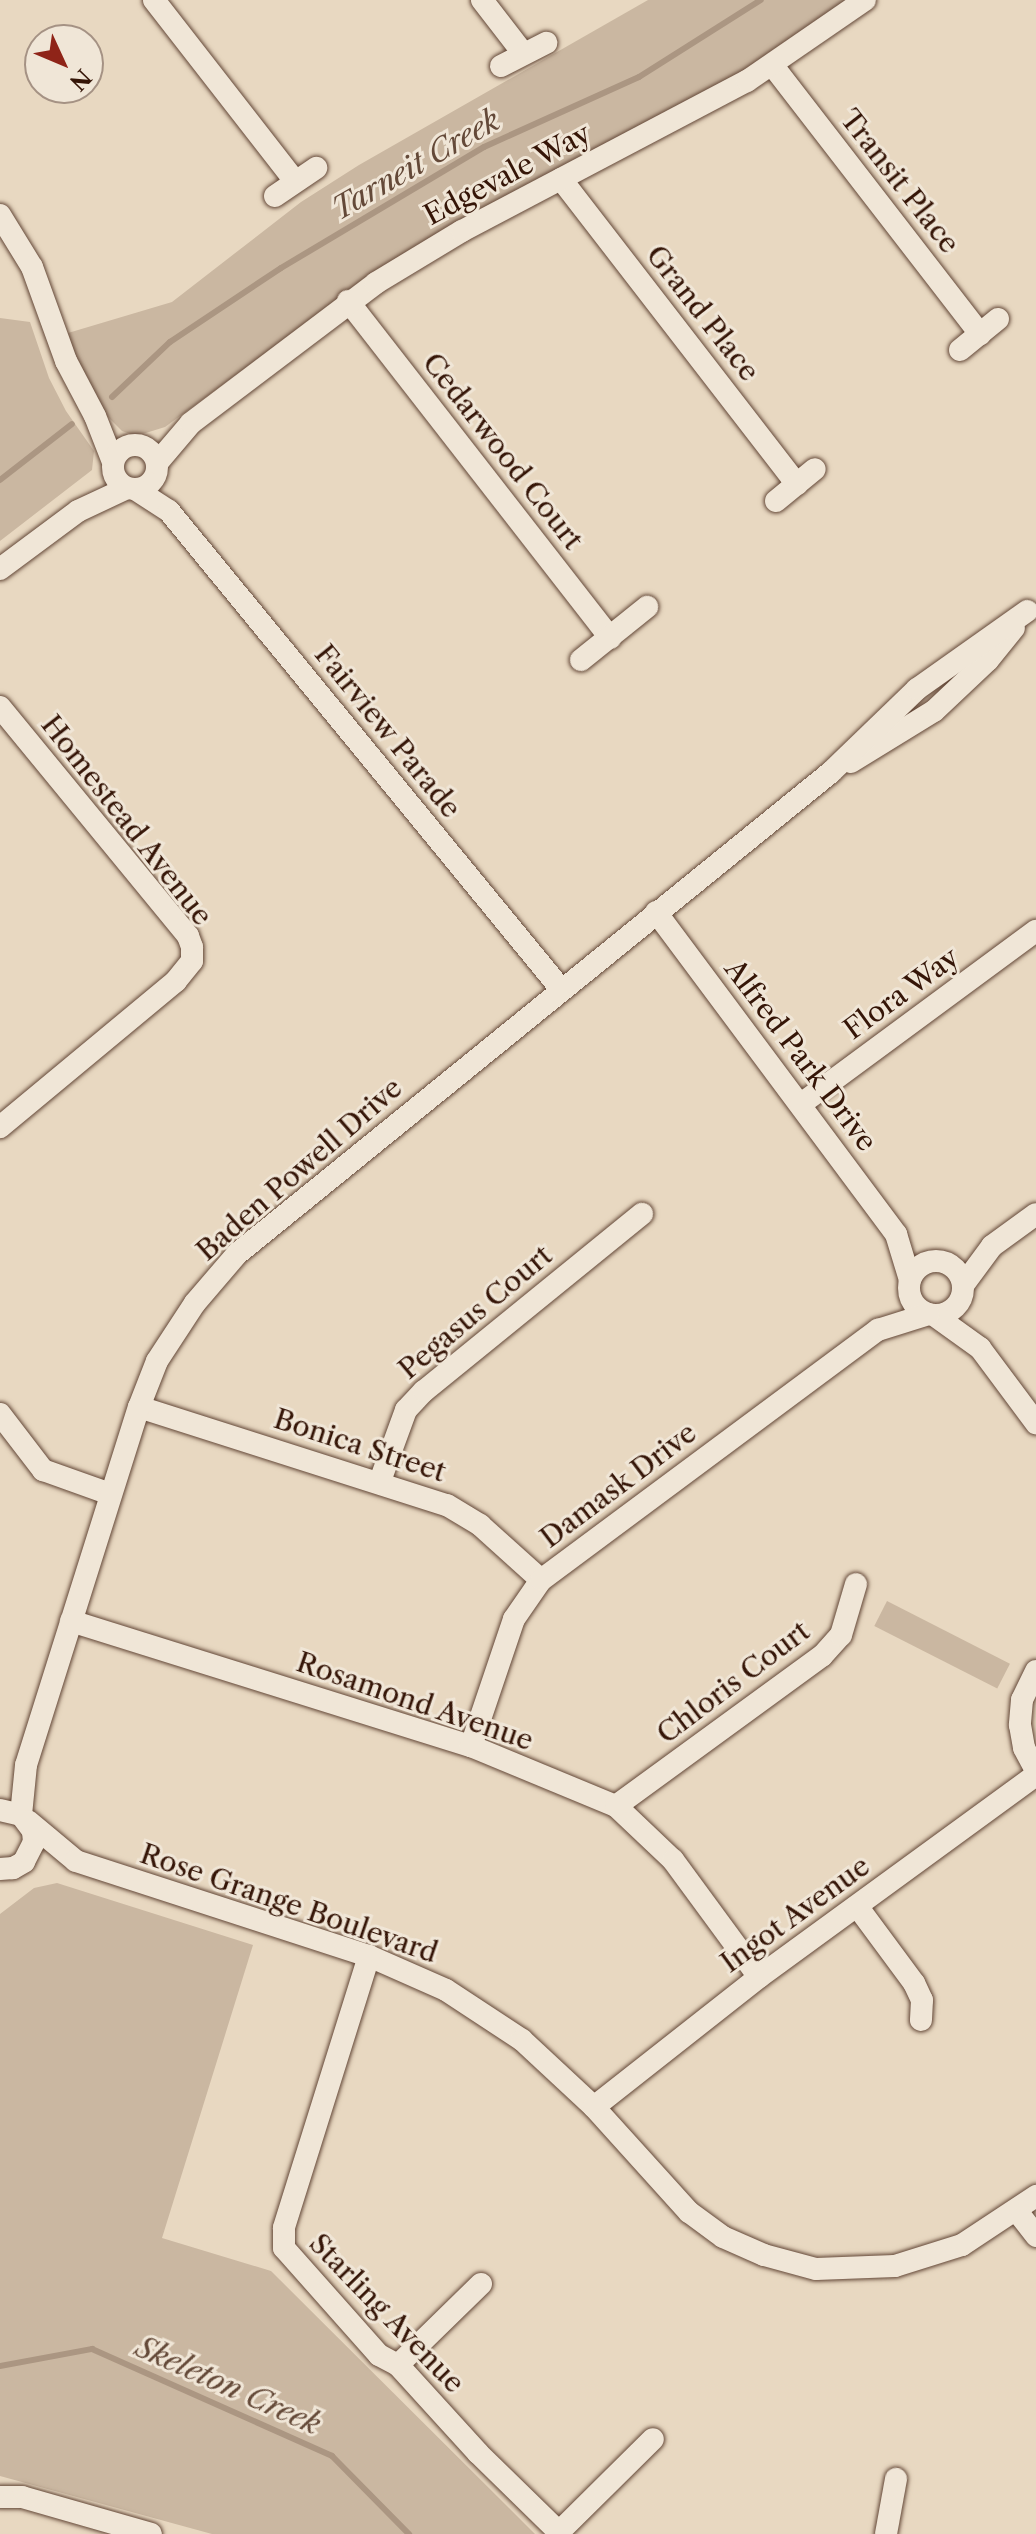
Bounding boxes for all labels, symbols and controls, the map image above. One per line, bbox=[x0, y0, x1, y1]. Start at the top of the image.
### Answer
north arrow bbox=[24, 24, 104, 104]
text: N bbox=[64, 63, 97, 96]
water label: Tarneit Creek bbox=[326, 102, 506, 228]
street label: Transit Place bbox=[833, 102, 967, 260]
street label: Edgevale Way bbox=[418, 116, 596, 232]
street label: Grand Place bbox=[640, 238, 766, 388]
street label: Cedarwood Court bbox=[416, 346, 590, 556]
street label: Fairview Parade bbox=[308, 637, 468, 825]
street label: Homestead Avenue bbox=[34, 708, 220, 932]
street label: Flora Way bbox=[836, 940, 966, 1046]
street label: Alfred Park Drive bbox=[718, 952, 884, 1158]
street label: Baden Powell Drive bbox=[189, 1071, 409, 1267]
street label: Pegasus Court bbox=[392, 1238, 558, 1386]
street label: Bonica Street bbox=[270, 1401, 450, 1489]
street label: Damask Drive bbox=[533, 1415, 703, 1555]
street label: Chloris Court bbox=[650, 1614, 816, 1750]
street label: Rosamond Avenue bbox=[292, 1645, 538, 1757]
street label: Rose Grange Boulevard bbox=[136, 1836, 442, 1970]
street label: Ingot Avenue bbox=[714, 1848, 876, 1980]
street label: Starling Avenue bbox=[302, 2226, 472, 2400]
water label: Skeleton Creek bbox=[130, 2329, 326, 2443]

